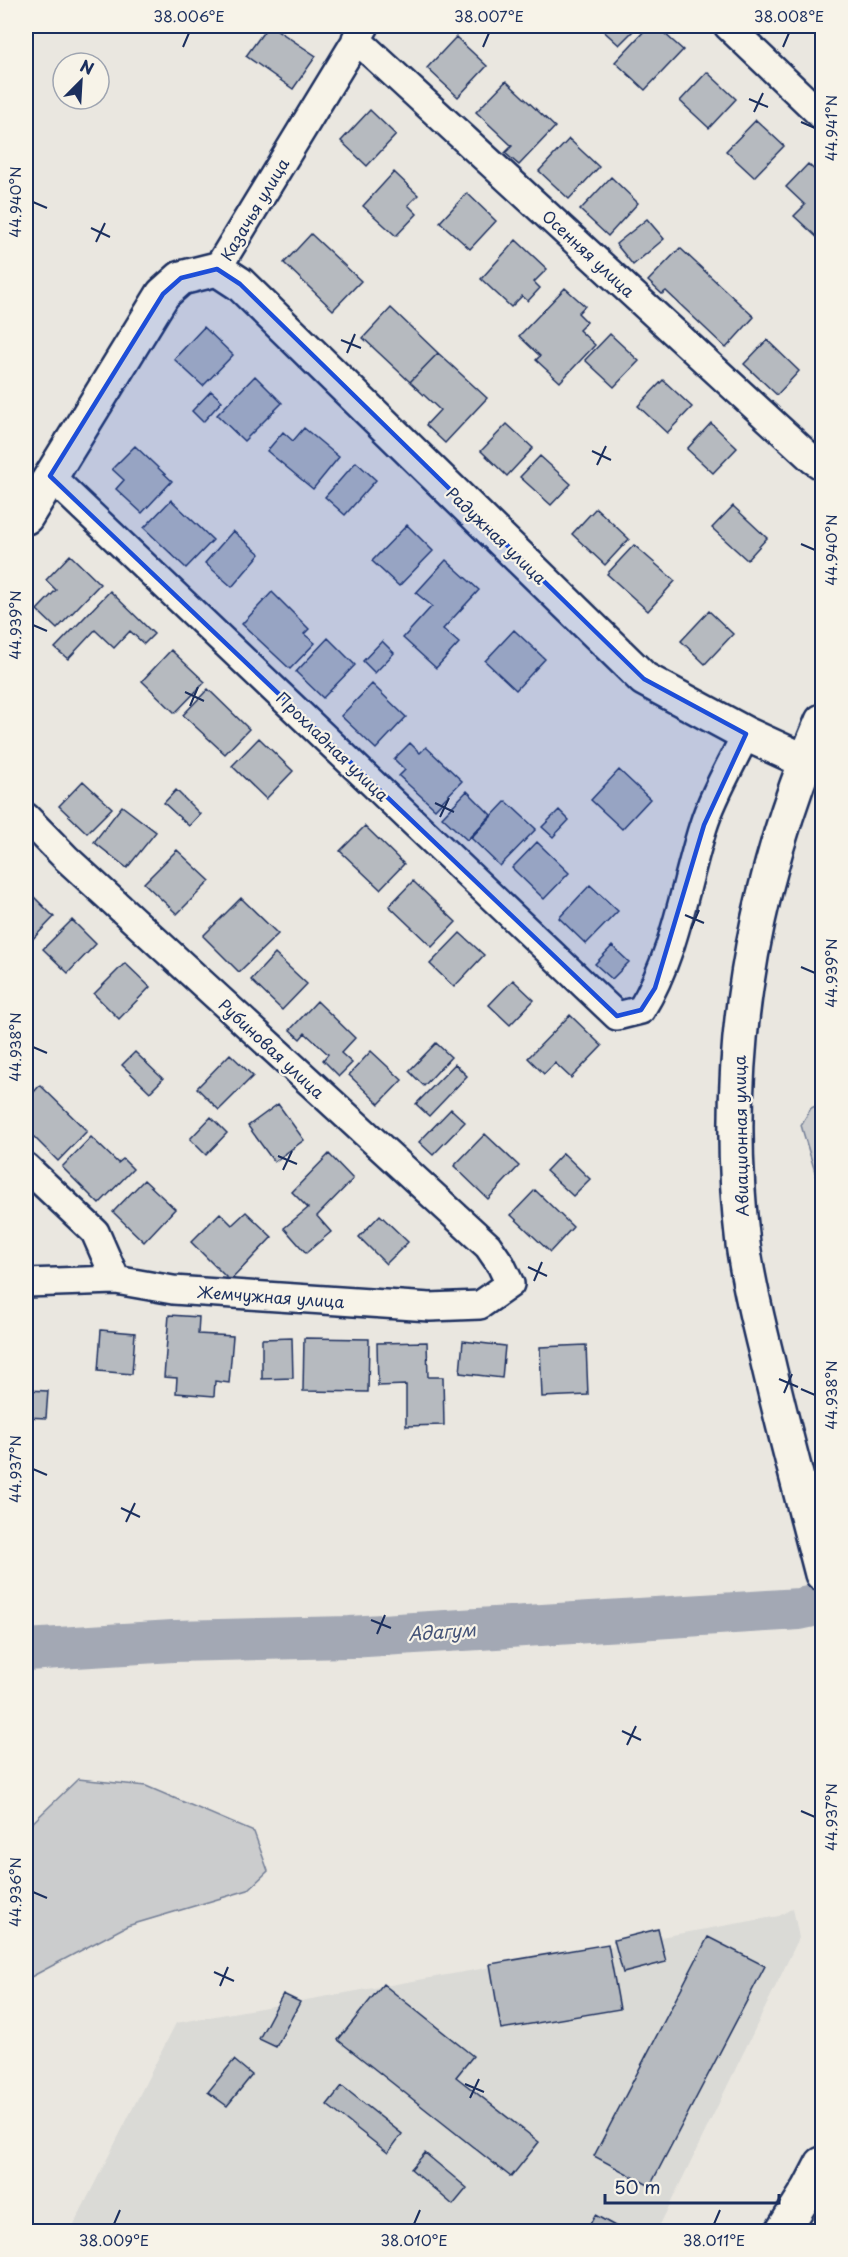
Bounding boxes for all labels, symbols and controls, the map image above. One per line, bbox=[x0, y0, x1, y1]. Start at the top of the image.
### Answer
text: 38.006°E bbox=[153, 4, 225, 27]
text: 38.007°E bbox=[454, 4, 524, 27]
text: 38.008°E bbox=[754, 4, 824, 27]
north arrow bbox=[51, 51, 111, 111]
text: N bbox=[77, 53, 98, 80]
text: 44.941°N bbox=[819, 95, 842, 161]
street label: Казачья улица bbox=[214, 153, 294, 265]
text: 44.940°N bbox=[3, 166, 26, 238]
street label: Осенняя улица bbox=[537, 204, 641, 302]
street label: Радужная улица bbox=[442, 481, 552, 589]
text: 44.940°N bbox=[819, 514, 842, 586]
text: 44.939°N bbox=[3, 590, 26, 660]
street label: Прохладная улица bbox=[271, 686, 395, 806]
text: 44.939°N bbox=[819, 938, 842, 1008]
street label: Рубиновая улица bbox=[214, 993, 330, 1103]
text: 44.938°N bbox=[3, 1012, 26, 1082]
street label: Авиационная улица bbox=[727, 1055, 753, 1217]
street label: Жемчужная улица bbox=[197, 1279, 345, 1313]
text: 44.938°N bbox=[819, 1360, 842, 1430]
text: 44.937°N bbox=[3, 1435, 26, 1503]
water label: Адагум bbox=[407, 1615, 477, 1647]
text: 44.937°N bbox=[819, 1783, 842, 1851]
text: 44.936°N bbox=[3, 1857, 26, 1927]
scale bar bbox=[605, 2167, 779, 2205]
text: 50 m bbox=[614, 2173, 661, 2200]
text: 38.009°E bbox=[79, 2228, 149, 2251]
text: 38.010°E bbox=[380, 2228, 448, 2251]
text: 38.011°E bbox=[683, 2228, 745, 2251]

